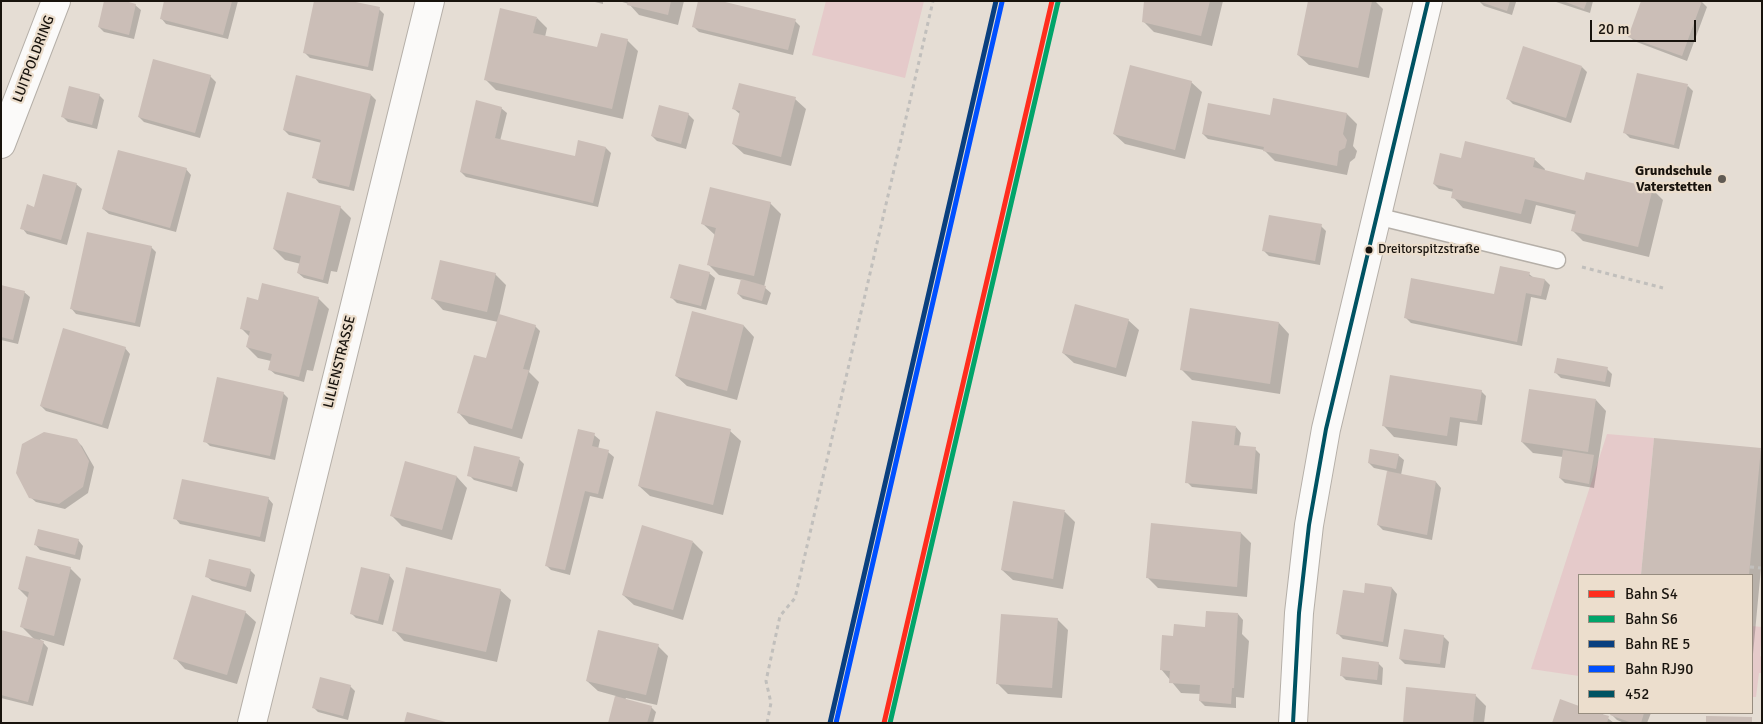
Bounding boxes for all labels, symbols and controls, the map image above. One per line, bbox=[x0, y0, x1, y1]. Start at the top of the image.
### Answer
scale bar bbox=[1593, 10, 1699, 42]
street label: LUITPOLDRING bbox=[10, 13, 58, 105]
text: 20 m bbox=[1598, 20, 1629, 38]
place label: Grundschule Vaterstetten bbox=[1635, 163, 1712, 196]
marker: Grundschule Vaterstetten bbox=[1716, 173, 1728, 185]
place label: Dreitorspitzstraße bbox=[1378, 242, 1480, 258]
marker: Dreitorspitzstraße bbox=[1364, 245, 1374, 255]
street label: LILIENSTRASSE bbox=[320, 314, 360, 410]
legend bbox=[1578, 574, 1753, 714]
text: Bahn S4 bbox=[1625, 585, 1678, 603]
text: Bahn S6 bbox=[1625, 610, 1678, 628]
text: Bahn RE 5 bbox=[1625, 635, 1690, 653]
text: Bahn RJ90 bbox=[1625, 660, 1693, 678]
text: 452 bbox=[1625, 685, 1649, 703]

